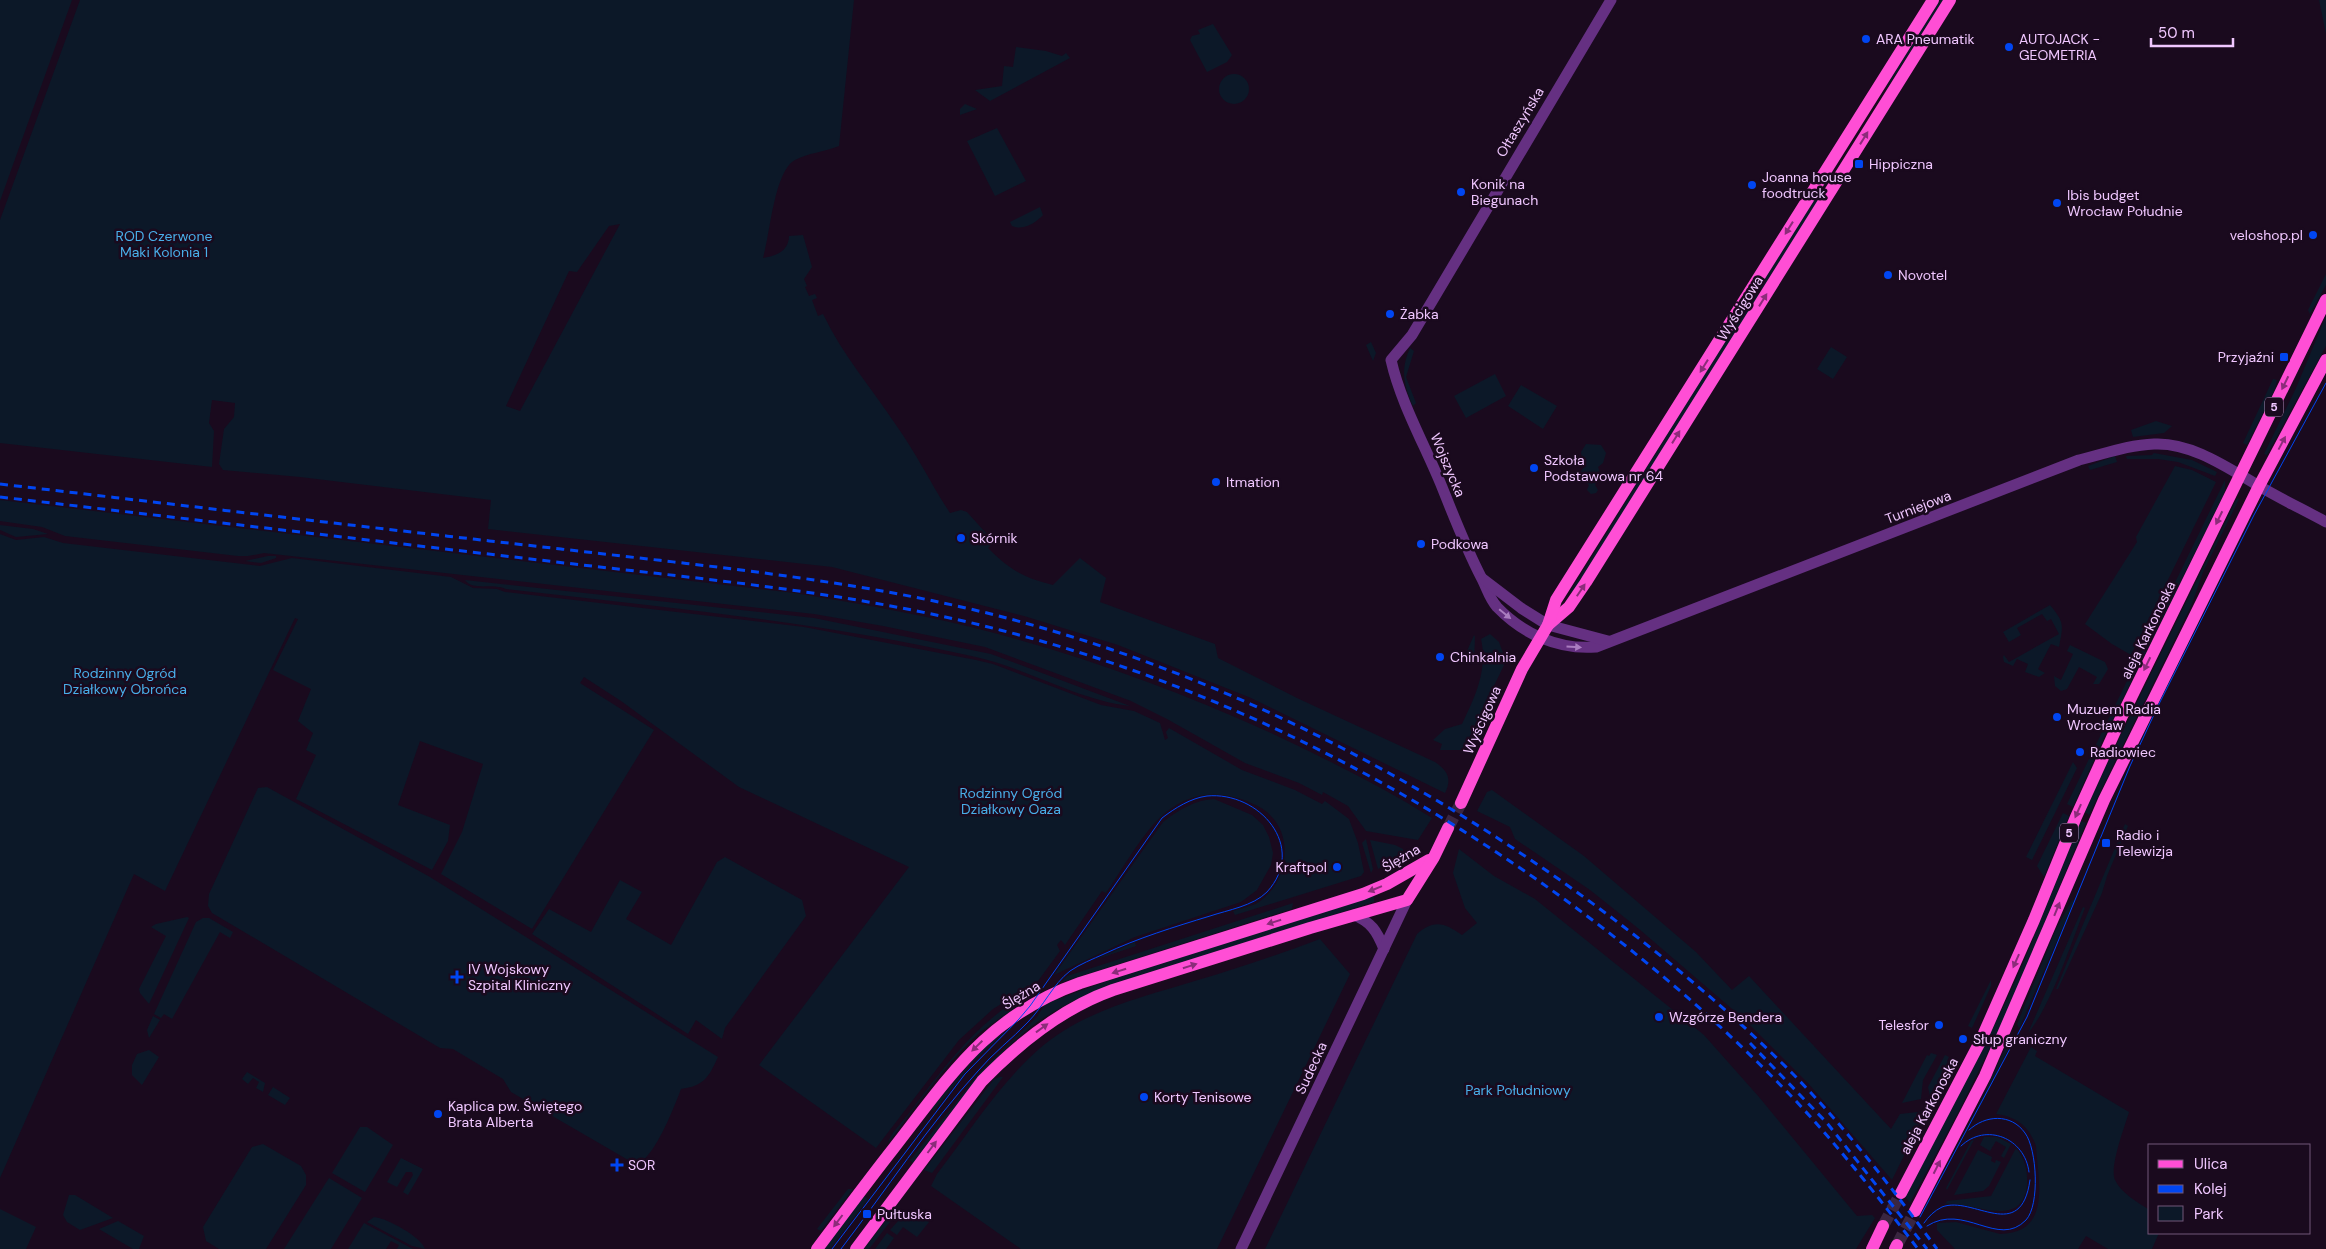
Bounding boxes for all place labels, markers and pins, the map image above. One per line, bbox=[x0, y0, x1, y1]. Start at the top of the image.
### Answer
place label: ARA Pneumatik bbox=[1876, 30, 1975, 48]
place label: AUTOJACK - GEOMETRIA bbox=[2019, 30, 2100, 64]
marker: ARA Pneumatik bbox=[1860, 33, 1872, 45]
marker: AUTOJACK - GEOMETRIA bbox=[2003, 41, 2015, 53]
place label: Hippiczna bbox=[1869, 155, 1933, 173]
marker: Hippiczna bbox=[1853, 158, 1865, 170]
place label: Joanna house foodtruck bbox=[1762, 168, 1852, 202]
place label: Konik na Biegunach bbox=[1471, 175, 1538, 209]
marker: Joanna house foodtruck bbox=[1746, 179, 1758, 191]
marker: Konik na Biegunach bbox=[1455, 186, 1467, 198]
place label: Ibis budget Wrocław Południe bbox=[2067, 186, 2183, 220]
marker: Ibis budget Wrocław Południe bbox=[2051, 197, 2063, 209]
place label: veloshop.pl bbox=[2230, 226, 2303, 244]
marker: veloshop.pl bbox=[2307, 229, 2319, 241]
place label: Novotel bbox=[1898, 266, 1947, 284]
marker: Novotel bbox=[1882, 269, 1894, 281]
place label: Żabka bbox=[1400, 305, 1439, 323]
marker: Żabka bbox=[1384, 308, 1396, 320]
place label: Przyjaźni bbox=[2218, 348, 2274, 366]
marker: Przyjaźni bbox=[2278, 351, 2290, 363]
place label: Szkoła Podstawowa nr 64 bbox=[1544, 451, 1663, 485]
marker: Szkoła Podstawowa nr 64 bbox=[1528, 462, 1540, 474]
place label: Itmation bbox=[1226, 473, 1280, 491]
marker: Itmation bbox=[1210, 476, 1222, 488]
place label: Skórnik bbox=[971, 529, 1018, 547]
marker: Skórnik bbox=[955, 532, 967, 544]
place label: Podkowa bbox=[1431, 535, 1488, 553]
marker: Podkowa bbox=[1415, 538, 1427, 550]
place label: Chinkalnia bbox=[1450, 648, 1516, 666]
marker: Chinkalnia bbox=[1434, 651, 1446, 663]
place label: Muzuem Radia Wrocław bbox=[2067, 700, 2161, 734]
marker: Muzuem Radia Wrocław bbox=[2051, 711, 2063, 723]
place label: Radiowiec bbox=[2090, 743, 2156, 761]
marker: Radiowiec bbox=[2074, 746, 2086, 758]
place label: Radio i Telewizja bbox=[2116, 826, 2173, 860]
marker: Radio i Telewizja bbox=[2100, 837, 2112, 849]
place label: Kraftpol bbox=[1276, 858, 1327, 876]
marker: Kraftpol bbox=[1331, 861, 1343, 873]
place label: IV Wojskowy Szpital Kliniczny bbox=[468, 960, 571, 994]
marker: IV Wojskowy Szpital Kliniczny bbox=[450, 970, 464, 984]
place label: Wzgórze Bendera bbox=[1669, 1008, 1782, 1026]
marker: Wzgórze Bendera bbox=[1653, 1011, 1665, 1023]
place label: Telesfor bbox=[1878, 1016, 1929, 1034]
marker: Telesfor bbox=[1933, 1019, 1945, 1031]
place label: Słup graniczny bbox=[1973, 1030, 2067, 1048]
marker: Słup graniczny bbox=[1957, 1033, 1969, 1045]
place label: Korty Tenisowe bbox=[1154, 1088, 1252, 1106]
marker: Korty Tenisowe bbox=[1138, 1091, 1150, 1103]
place label: Kaplica pw. Świętego Brata Alberta bbox=[448, 1097, 582, 1131]
marker: Kaplica pw. Świętego Brata Alberta bbox=[432, 1108, 444, 1120]
place label: SOR bbox=[628, 1156, 655, 1174]
marker: SOR bbox=[610, 1158, 624, 1172]
place label: Pułtuska bbox=[877, 1205, 932, 1223]
marker: Pułtuska bbox=[861, 1208, 873, 1220]

